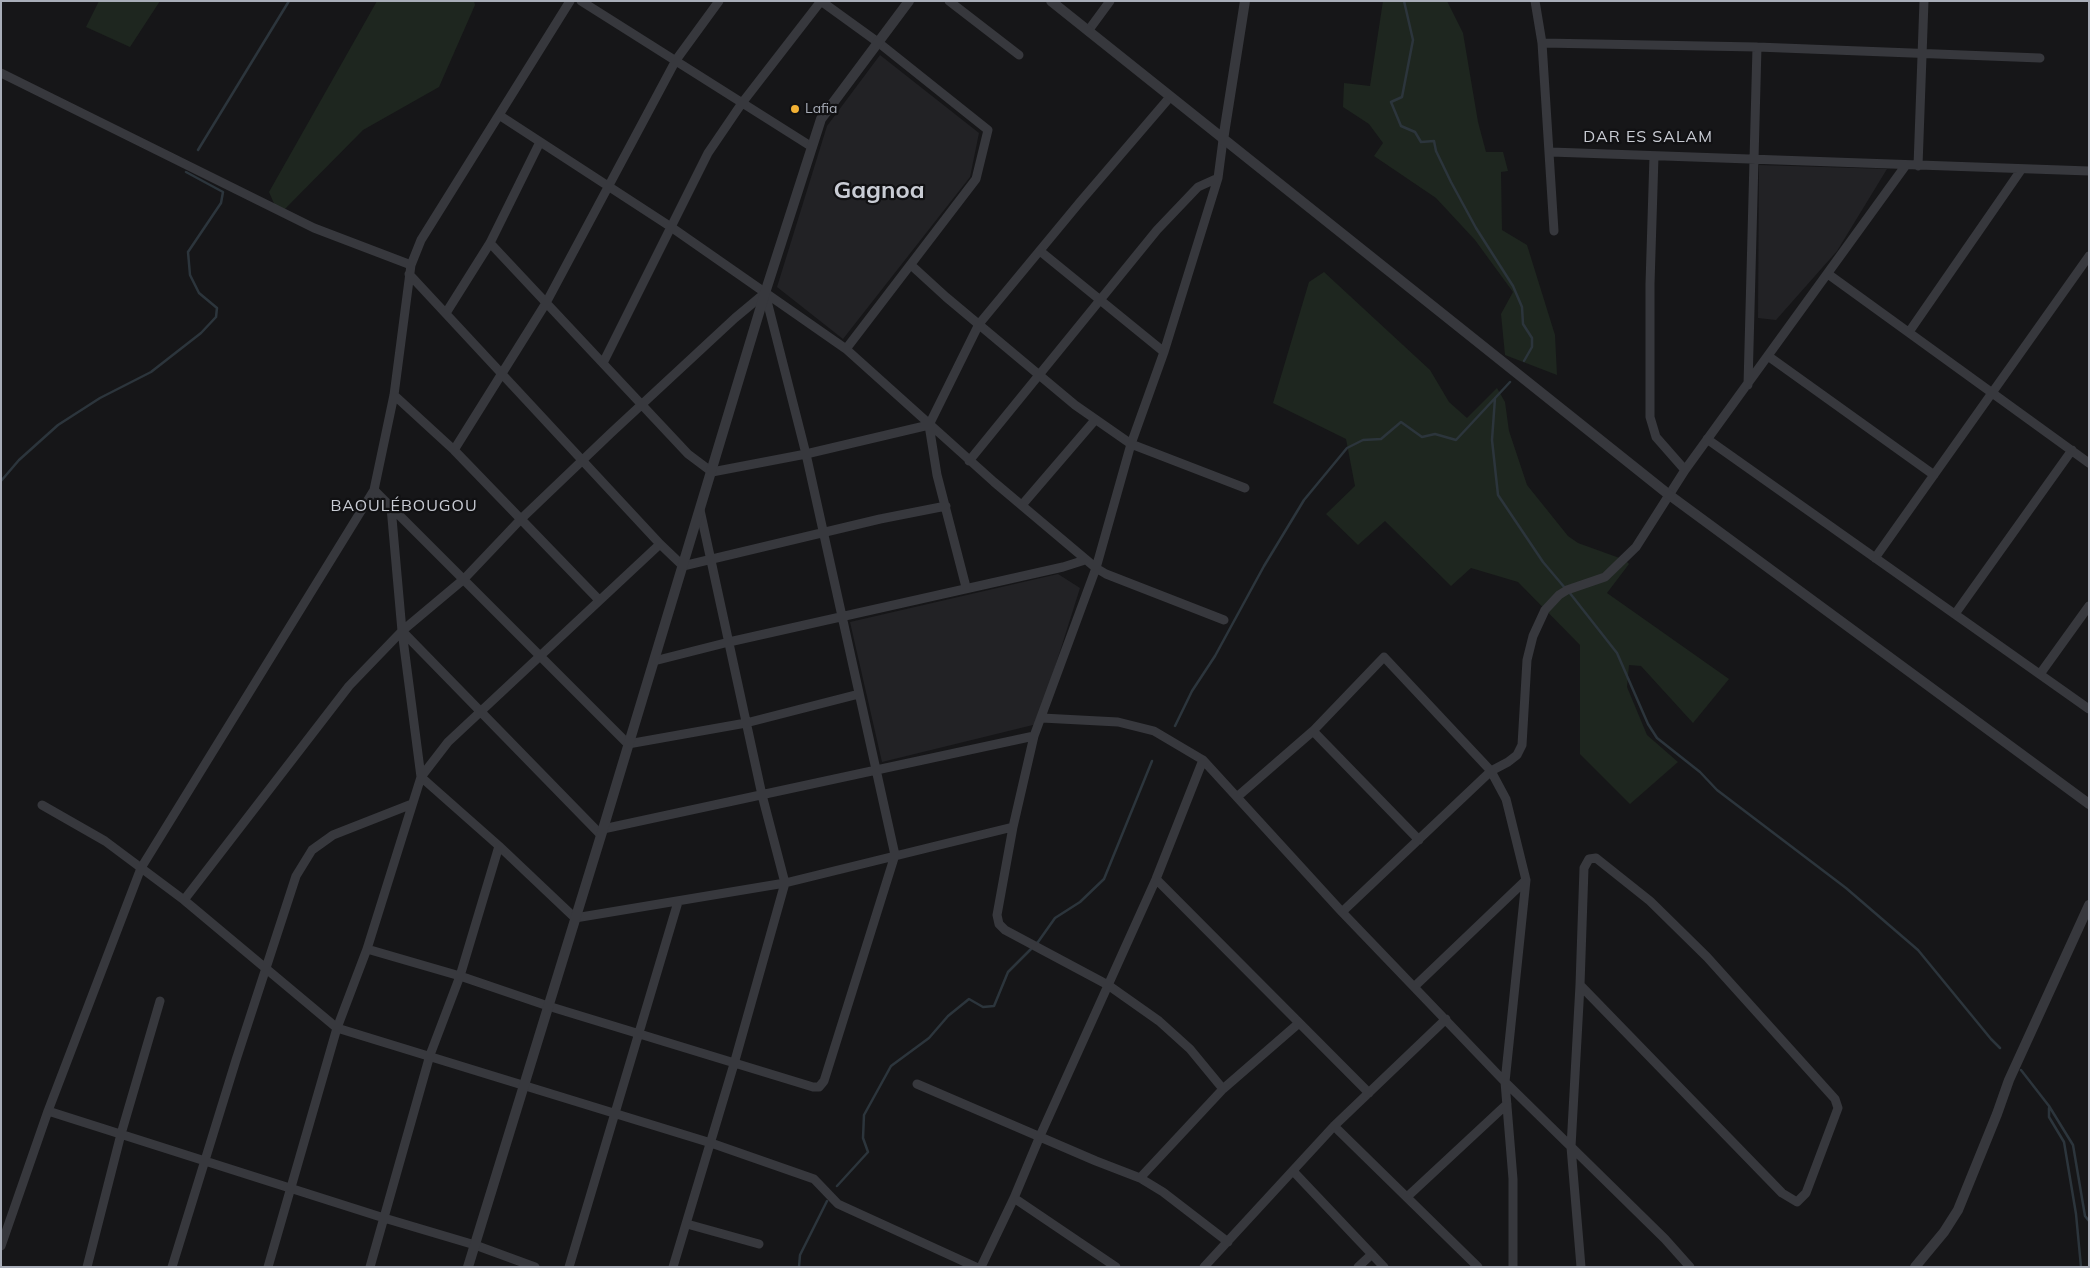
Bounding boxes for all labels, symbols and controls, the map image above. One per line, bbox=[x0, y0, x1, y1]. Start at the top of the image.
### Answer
place label: Lafia bbox=[805, 101, 837, 117]
marker: Lafia bbox=[789, 103, 801, 115]
district label: DAR ES SALAM bbox=[1582, 127, 1714, 147]
district label: Gagnoa bbox=[833, 177, 925, 205]
district label: BAOULÉBOUGOU bbox=[329, 496, 479, 516]

